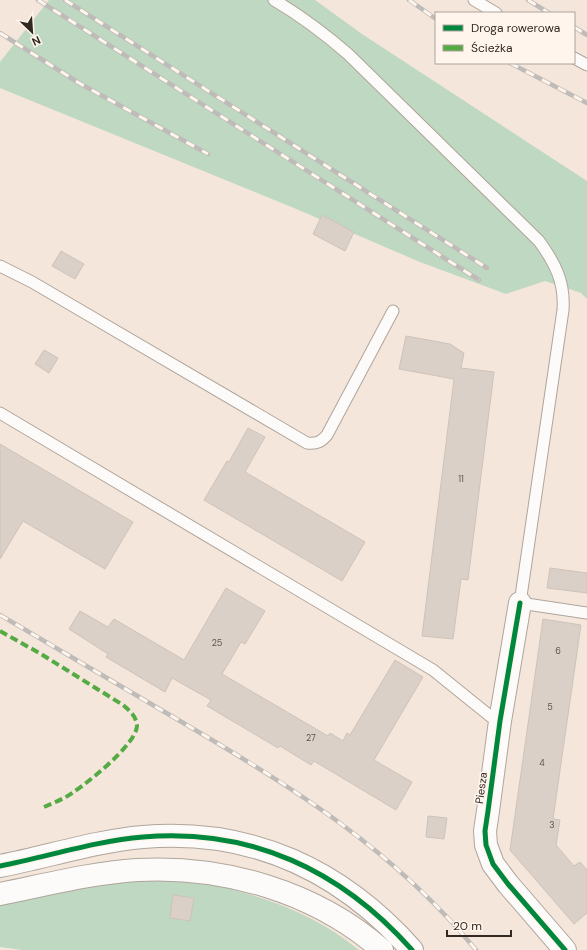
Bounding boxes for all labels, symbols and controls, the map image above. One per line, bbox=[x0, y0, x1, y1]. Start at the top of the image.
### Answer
north arrow bbox=[12, 12, 52, 52]
legend bbox=[435, 12, 575, 64]
text: Droga rowerowa bbox=[471, 20, 560, 36]
text: N bbox=[30, 33, 43, 49]
text: Ścieżka bbox=[471, 40, 513, 56]
house number: 11 bbox=[458, 473, 464, 485]
house number: 25 bbox=[212, 637, 222, 649]
house number: 6 bbox=[555, 645, 561, 657]
house number: 5 bbox=[547, 701, 553, 713]
house number: 27 bbox=[306, 732, 316, 744]
house number: 4 bbox=[539, 757, 545, 769]
street label: Piesza bbox=[472, 771, 490, 805]
house number: 3 bbox=[549, 819, 555, 831]
scale bar bbox=[447, 912, 511, 938]
text: 20 m bbox=[453, 918, 482, 934]

